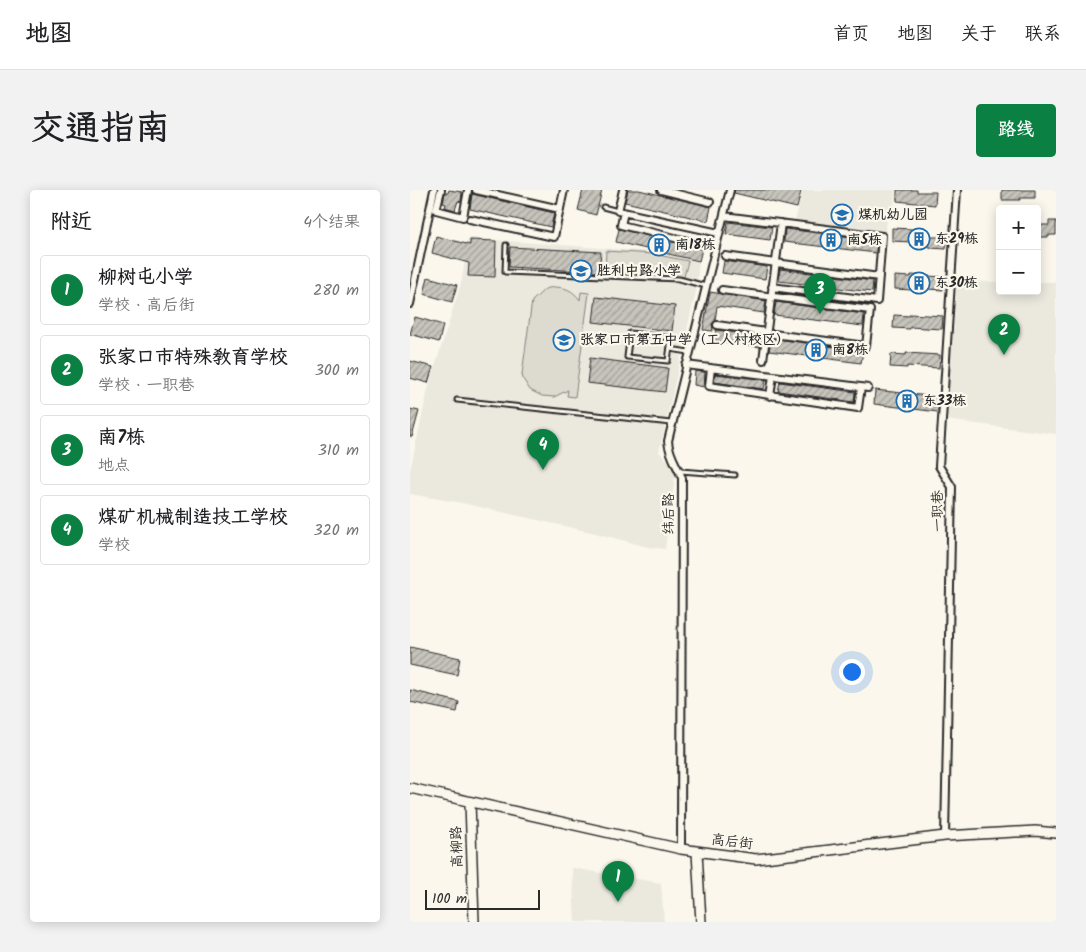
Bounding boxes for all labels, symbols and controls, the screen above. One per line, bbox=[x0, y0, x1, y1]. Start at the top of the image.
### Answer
text: 地图 bbox=[25, 15, 73, 54]
text: 首页 bbox=[833, 20, 869, 49]
text: 地图 bbox=[897, 20, 933, 49]
text: 关于 bbox=[961, 20, 997, 49]
text: 联系 bbox=[1025, 20, 1061, 49]
text: 交通指南 bbox=[30, 102, 170, 158]
button: 路线 bbox=[976, 104, 1056, 157]
school or university icon: 煤机幼儿园 bbox=[830, 203, 854, 227]
place label: 煤机幼儿园 bbox=[858, 204, 928, 226]
map controls bbox=[996, 205, 1041, 295]
button: + bbox=[996, 205, 1041, 250]
text: 附近 bbox=[50, 206, 92, 239]
text: 4个结果 bbox=[303, 210, 360, 235]
building icon: 东29栋 bbox=[907, 227, 931, 251]
building icon: 南5栋 bbox=[819, 228, 843, 252]
place label: 东29栋 bbox=[935, 228, 978, 250]
place label: 南5栋 bbox=[847, 229, 882, 251]
building icon: 南18栋 bbox=[647, 233, 671, 257]
place label: 南18栋 bbox=[675, 234, 716, 256]
button: − bbox=[996, 250, 1041, 295]
school or university icon: 胜利中路小学 bbox=[569, 259, 593, 283]
place label: 胜利中路小学 bbox=[597, 260, 681, 282]
text: 柳树屯小学 bbox=[98, 263, 193, 293]
building icon: 东30栋 bbox=[907, 271, 931, 295]
place label: 东30栋 bbox=[935, 272, 978, 294]
pin: 3 bbox=[804, 273, 836, 314]
text: 1 bbox=[65, 278, 69, 303]
text: 280 m bbox=[313, 278, 359, 303]
text: 学校 · 高后街 bbox=[98, 293, 195, 318]
pin: 2 bbox=[988, 314, 1020, 355]
school or university icon: 张家口市第五中学（工人村校区） bbox=[552, 328, 576, 352]
place label: 张家口市第五中学（工人村校区） bbox=[580, 329, 790, 351]
building icon: 南8栋 bbox=[804, 338, 828, 362]
place label: 南8栋 bbox=[832, 339, 868, 361]
text: 张家口市特殊教育学校 bbox=[98, 343, 288, 373]
text: 2 bbox=[62, 358, 72, 383]
text: 300 m bbox=[315, 358, 359, 383]
text: 学校 · 一职巷 bbox=[98, 373, 195, 398]
building icon: 东33栋 bbox=[895, 389, 919, 413]
place label: 东33栋 bbox=[923, 390, 966, 412]
text: 南7栋 bbox=[98, 423, 145, 453]
pin: 4 bbox=[527, 429, 559, 470]
text: 3 bbox=[63, 438, 71, 463]
text: 310 m bbox=[318, 438, 359, 463]
text: 地点 bbox=[98, 453, 130, 478]
street label: 一职巷 bbox=[927, 489, 949, 532]
street label: 纬后路 bbox=[658, 493, 680, 535]
text: 煤矿机械制造技工学校 bbox=[98, 503, 288, 533]
text: 4 bbox=[63, 518, 71, 543]
text: 320 m bbox=[313, 518, 359, 543]
text: 学校 bbox=[98, 533, 130, 558]
your location bbox=[839, 659, 865, 685]
street label: 高柳路 bbox=[445, 826, 469, 868]
street label: 高后街 bbox=[710, 829, 754, 855]
pin: 1 bbox=[602, 861, 634, 902]
scale bar bbox=[425, 887, 540, 910]
text: 100 m bbox=[432, 888, 467, 910]

